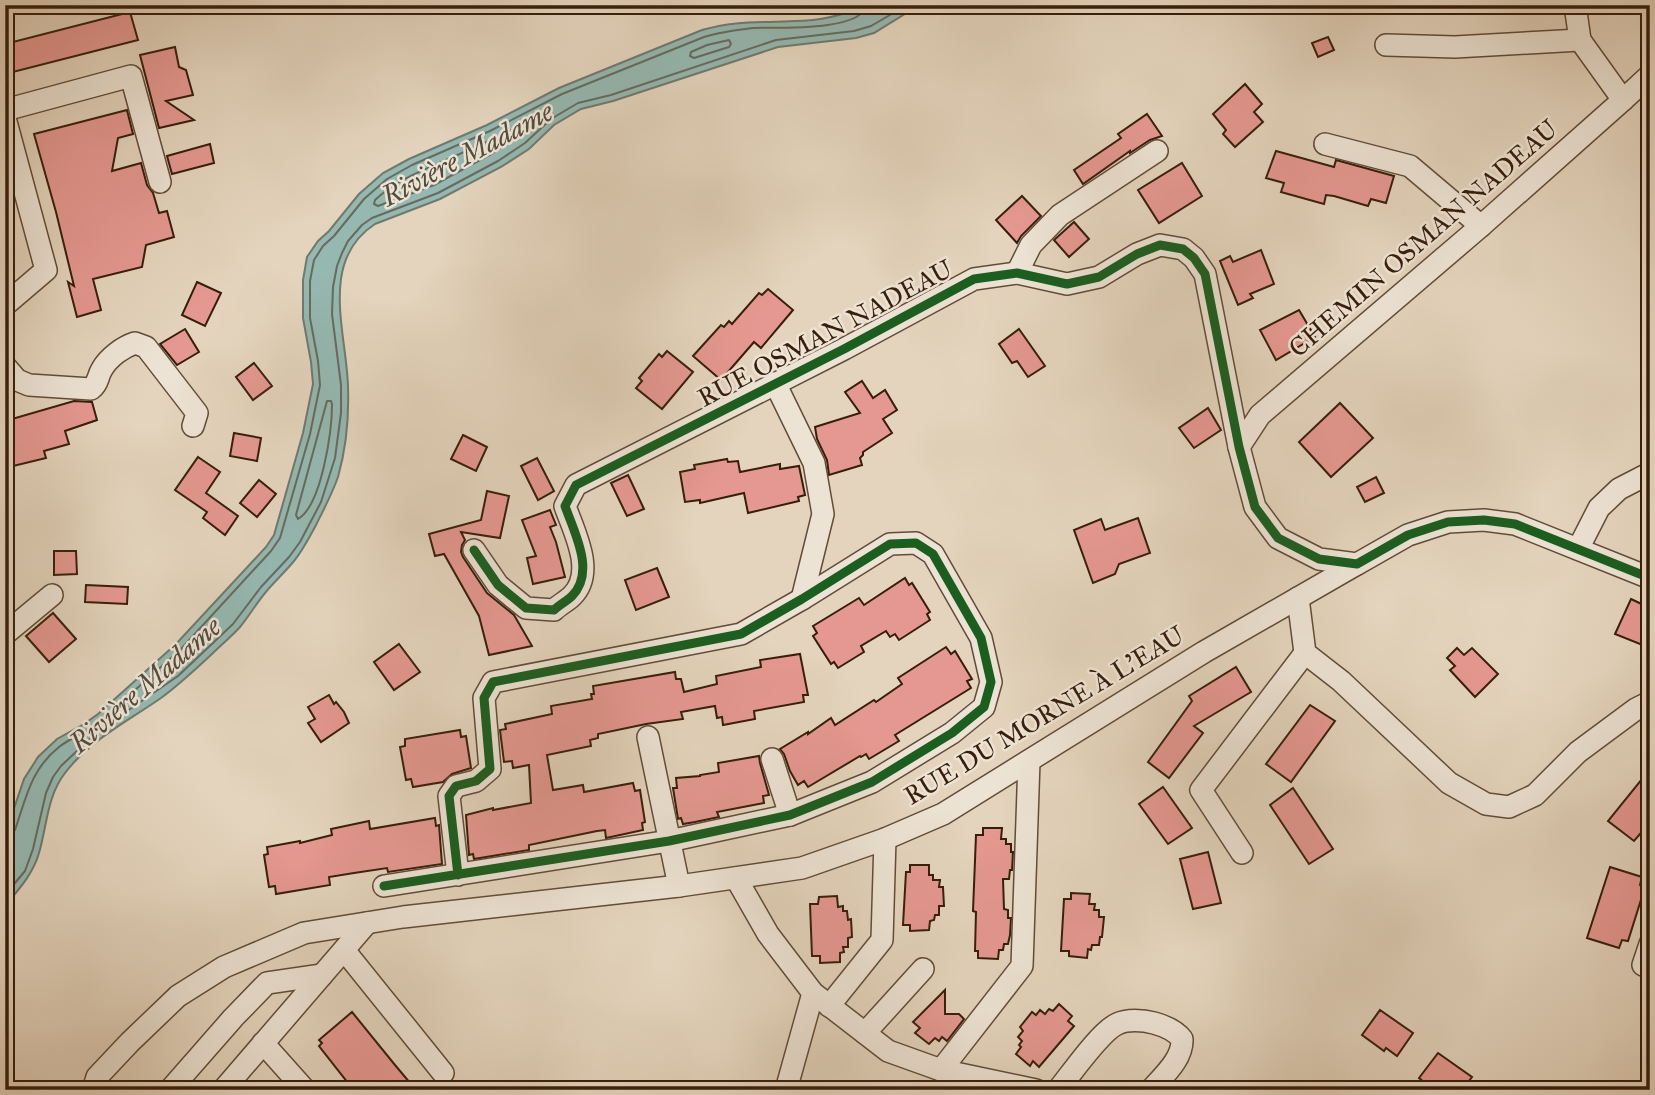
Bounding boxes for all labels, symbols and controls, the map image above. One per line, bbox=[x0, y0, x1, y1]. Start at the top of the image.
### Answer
water label: Rivière Madame bbox=[374, 94, 560, 214]
street label: CHEMIN OSMAN NADEAU bbox=[1282, 112, 1565, 364]
street label: RUE OSMAN NADEAU bbox=[692, 252, 958, 414]
water label: Rivière Madame bbox=[61, 609, 229, 761]
street label: RUE DU MORNE À L'EAU bbox=[898, 618, 1190, 811]

